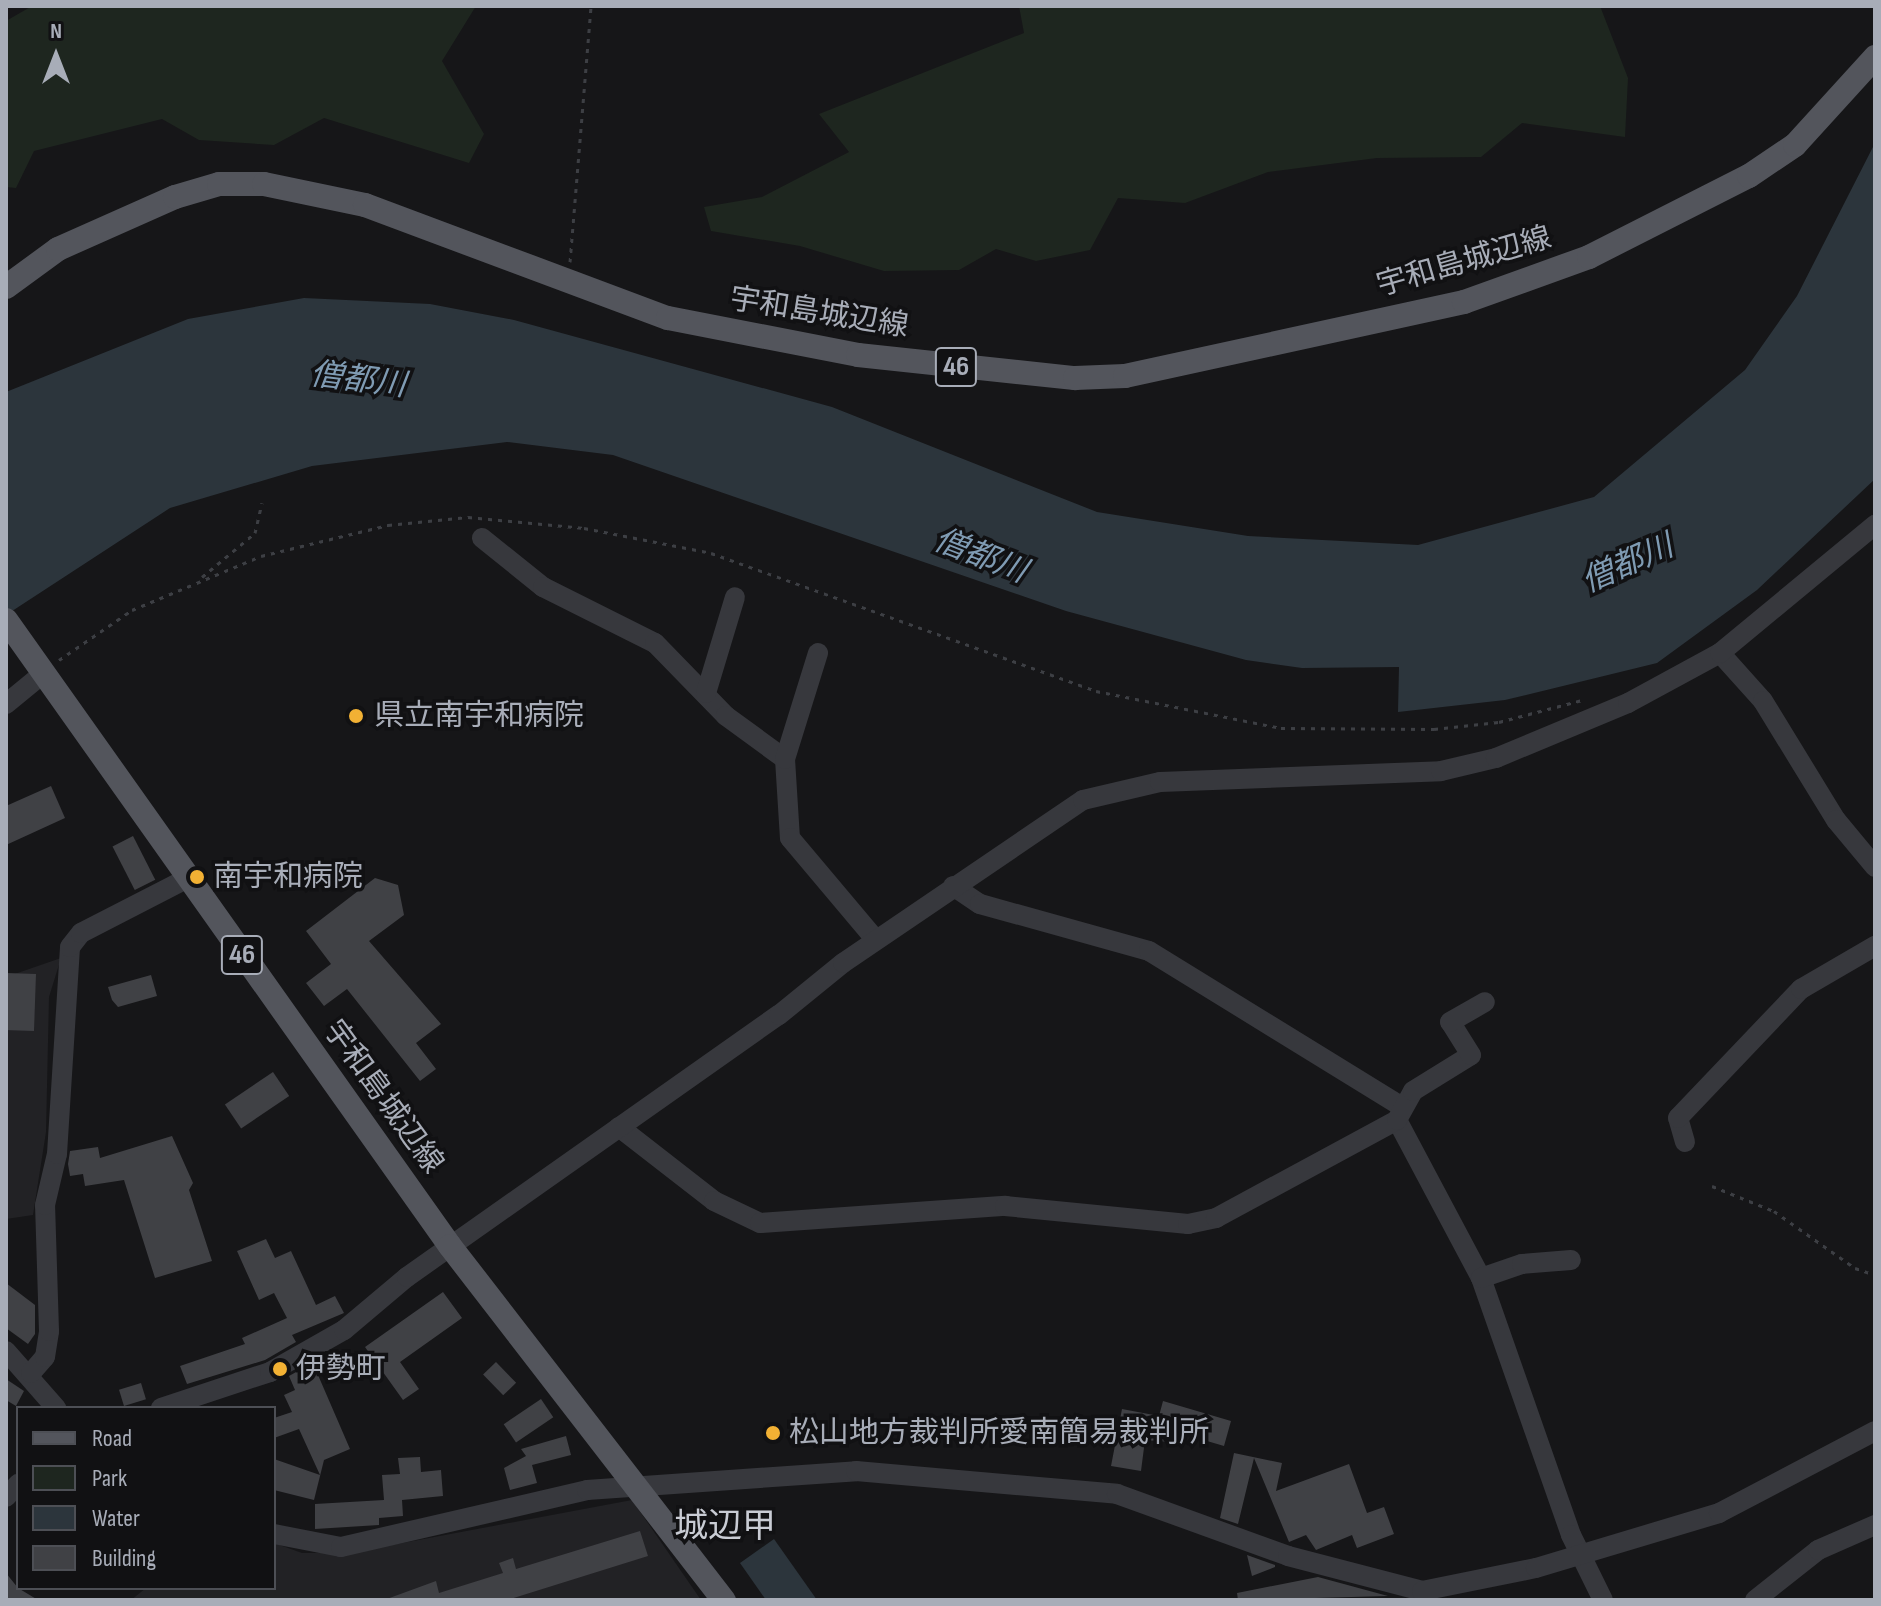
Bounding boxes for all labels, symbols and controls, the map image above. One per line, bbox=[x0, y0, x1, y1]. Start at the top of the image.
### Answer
north arrow bbox=[16, 16, 96, 96]
text: N bbox=[50, 18, 62, 45]
street label: 宇和島城辺線 bbox=[1373, 220, 1555, 304]
street label: 宇和島城辺線 bbox=[727, 281, 911, 345]
road number: 46 bbox=[934, 343, 978, 391]
water label: 僧都川 bbox=[308, 356, 408, 406]
water label: 僧都川 bbox=[928, 522, 1032, 592]
water label: 僧都川 bbox=[1576, 528, 1680, 602]
place label: 県立南宇和病院 bbox=[374, 698, 584, 734]
marker: 県立南宇和病院 bbox=[345, 705, 367, 727]
place label: 南宇和病院 bbox=[213, 859, 363, 895]
marker: 南宇和病院 bbox=[188, 868, 206, 886]
road number: 46 bbox=[220, 931, 264, 979]
street label: 宇和島城辺線 bbox=[316, 1014, 450, 1180]
place label: 伊勢町 bbox=[296, 1351, 386, 1387]
marker: 伊勢町 bbox=[271, 1360, 289, 1378]
legend bbox=[16, 1406, 276, 1590]
place label: 松山地方裁判所愛南簡易裁判所 bbox=[789, 1415, 1209, 1451]
text: Road bbox=[92, 1424, 132, 1453]
marker: 松山地方裁判所愛南簡易裁判所 bbox=[764, 1424, 782, 1442]
text: Park bbox=[92, 1464, 127, 1493]
text: Water bbox=[92, 1504, 140, 1533]
district label: 城辺甲 bbox=[674, 1507, 776, 1547]
text: Building bbox=[92, 1544, 156, 1573]

